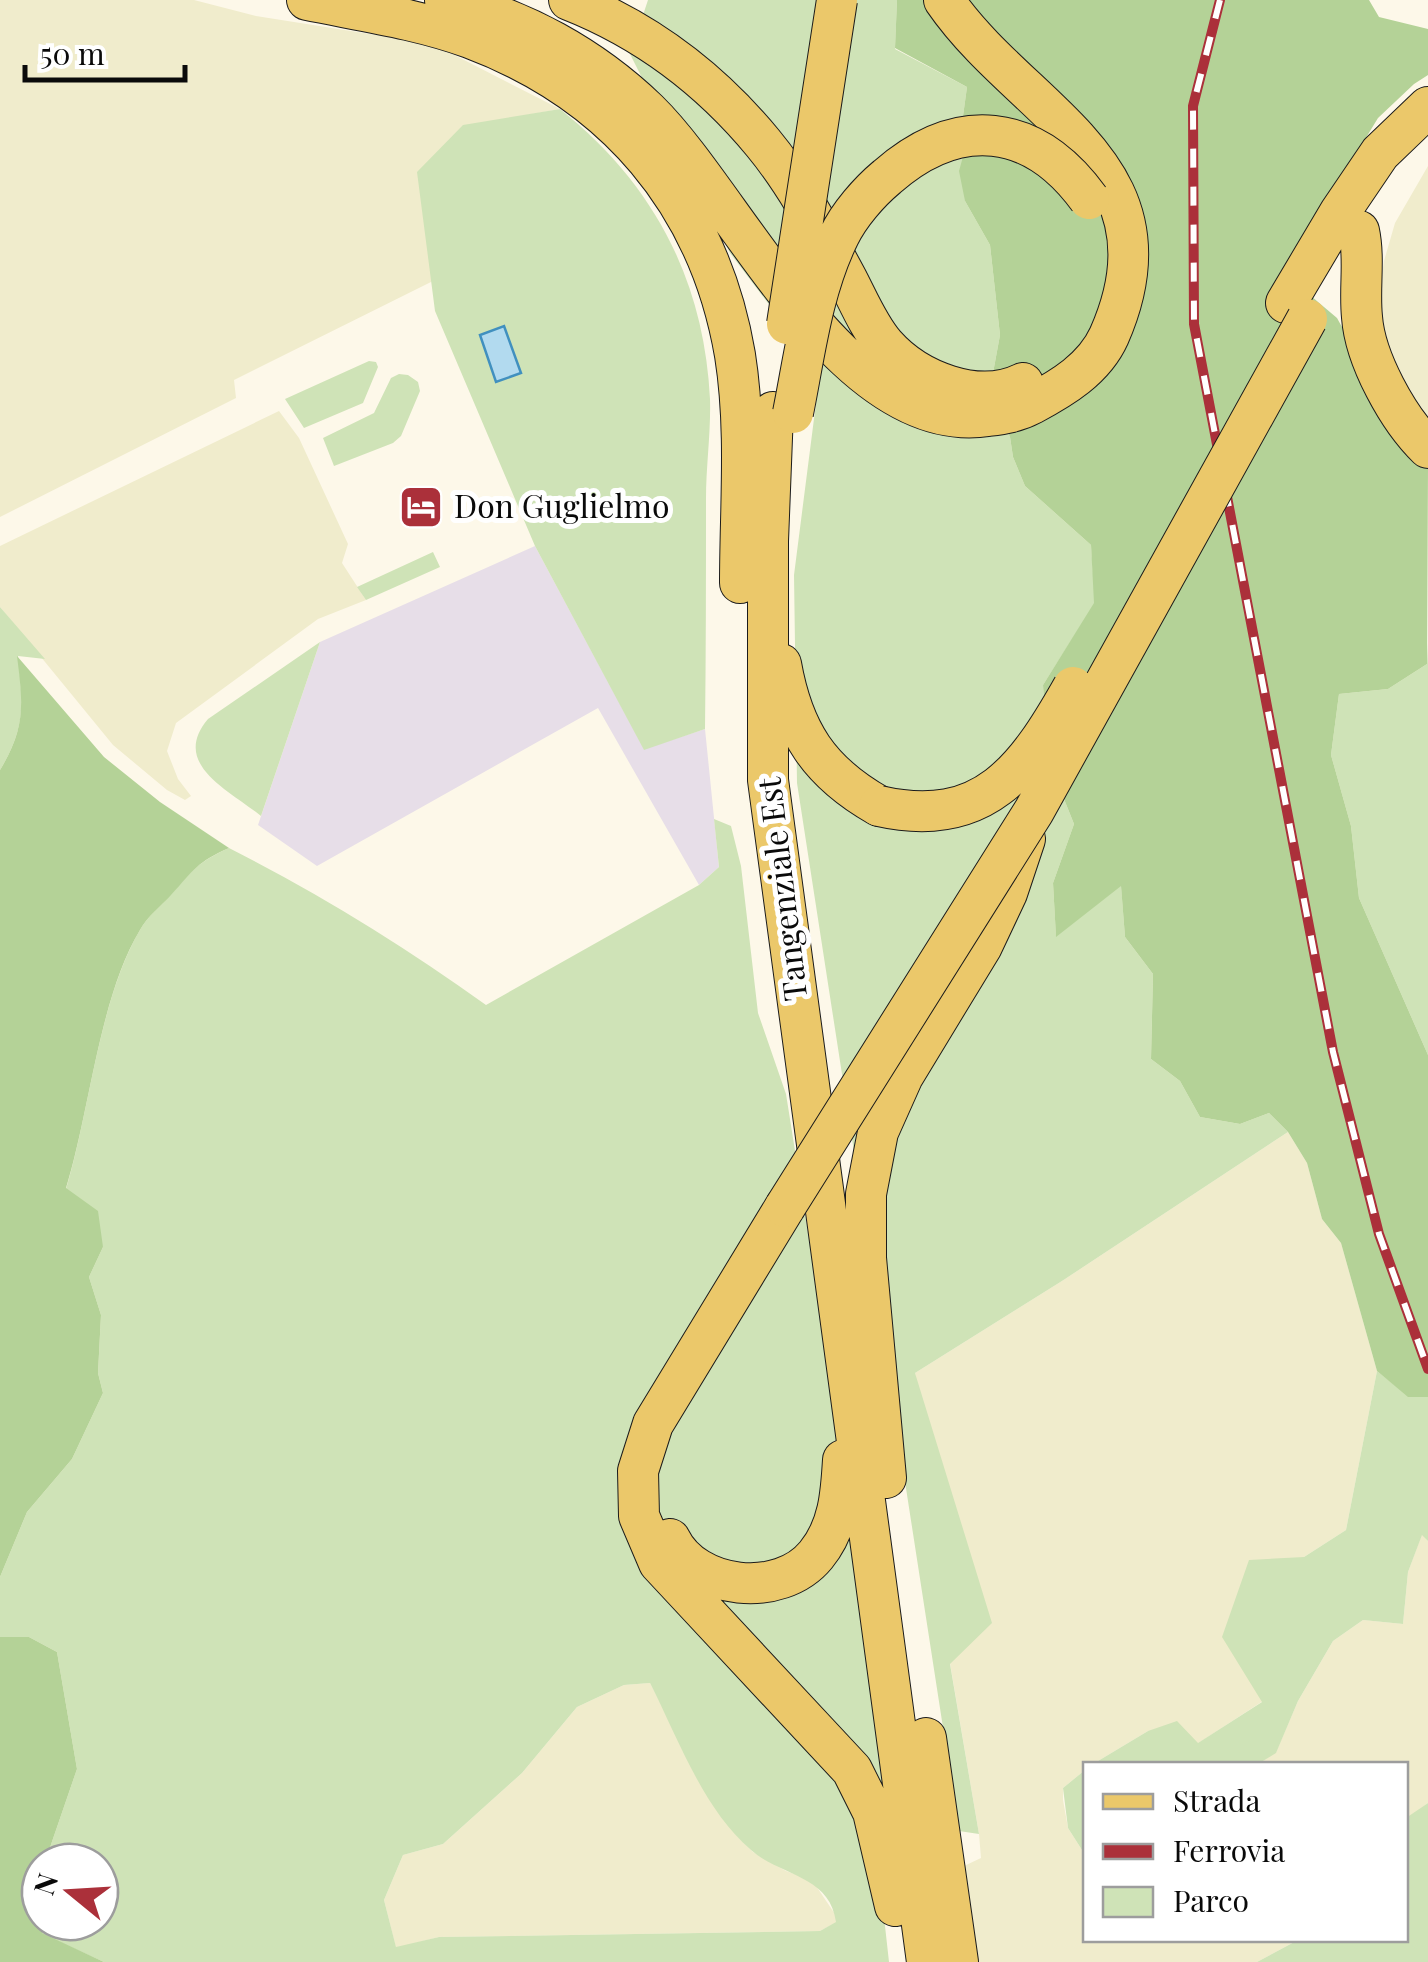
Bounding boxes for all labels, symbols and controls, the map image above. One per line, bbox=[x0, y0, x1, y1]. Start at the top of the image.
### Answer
scale bar bbox=[25, 20, 185, 82]
text: 50 m bbox=[40, 33, 105, 73]
place label: Don Guglielmo bbox=[454, 483, 670, 526]
hotel icon: Don Guglielmo bbox=[398, 484, 444, 530]
street label: Tangenziale Est bbox=[745, 775, 816, 1003]
legend bbox=[1083, 1762, 1408, 1942]
text: Strada bbox=[1173, 1780, 1261, 1820]
text: Ferrovia bbox=[1173, 1830, 1285, 1870]
north arrow bbox=[20, 1842, 120, 1942]
text: N bbox=[24, 1868, 66, 1899]
text: Parco bbox=[1173, 1880, 1249, 1920]

